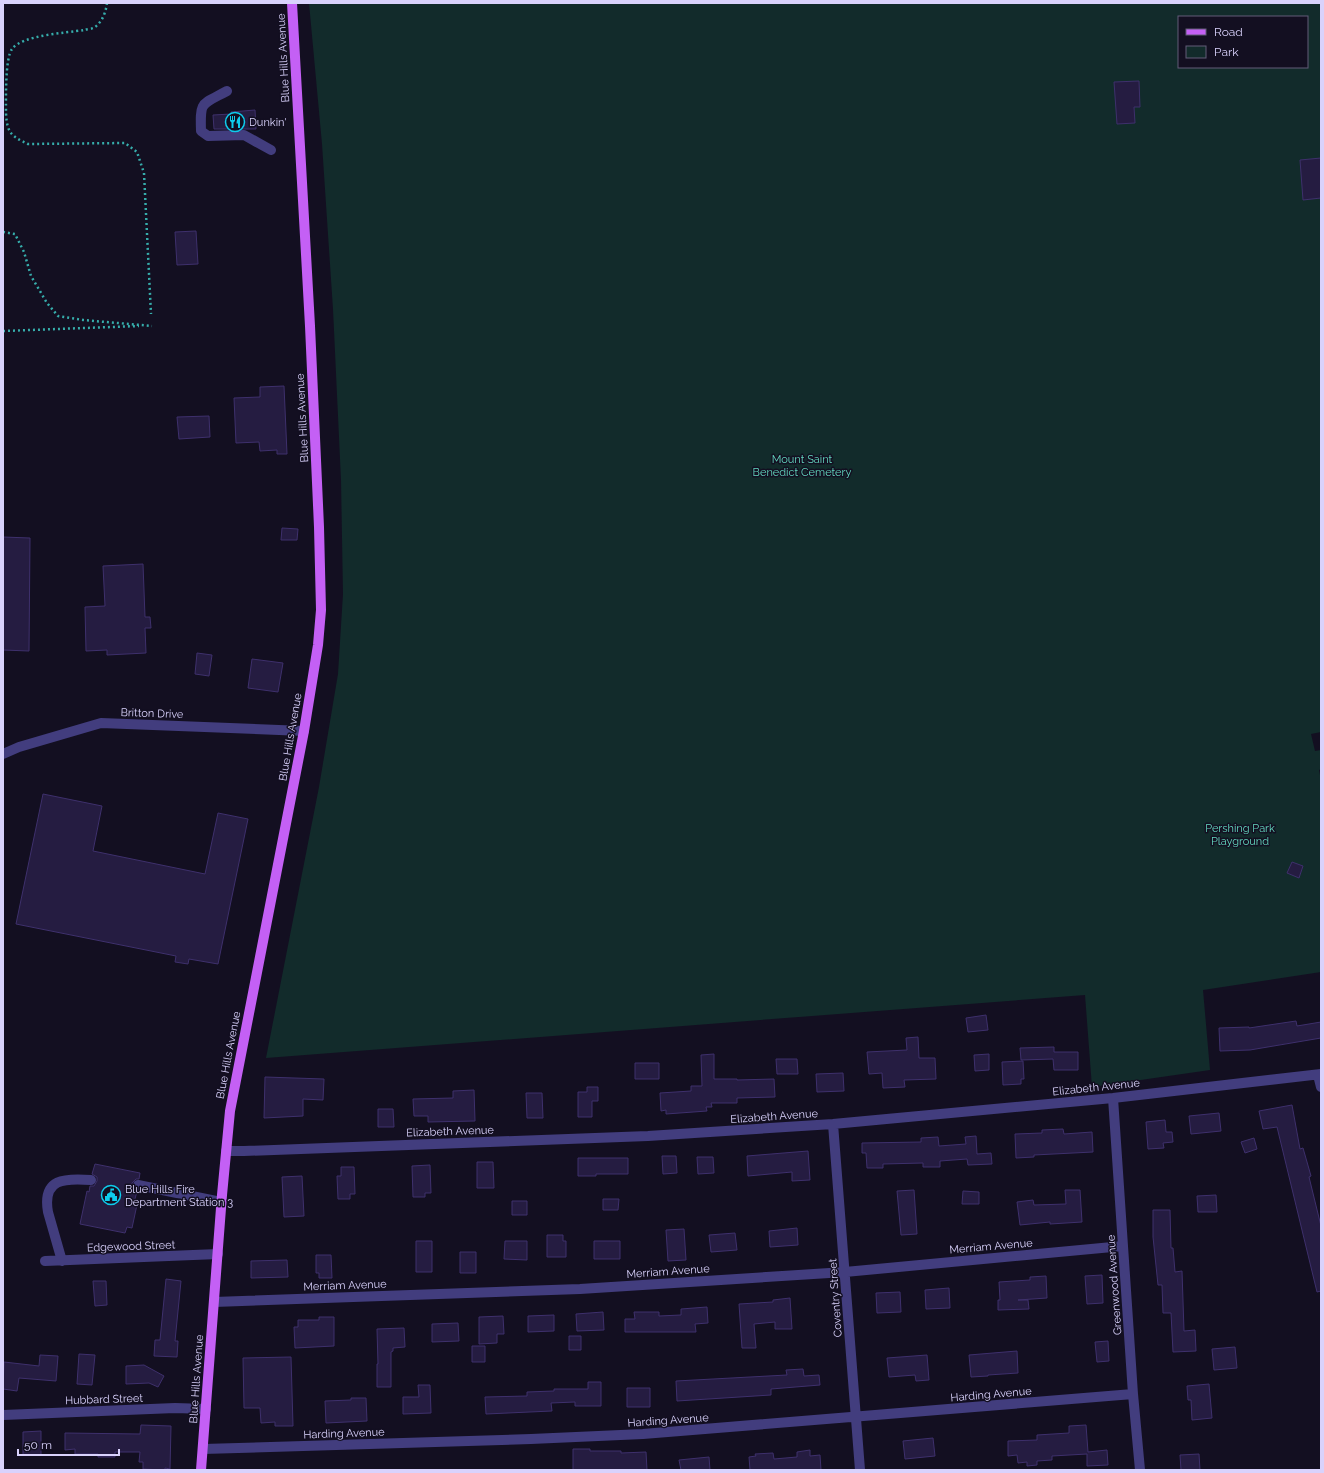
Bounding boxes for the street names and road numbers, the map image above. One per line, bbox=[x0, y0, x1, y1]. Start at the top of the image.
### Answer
street label: Blue Hills Avenue bbox=[275, 13, 292, 103]
street label: Blue Hills Avenue bbox=[294, 373, 311, 463]
street label: Blue Hills Avenue bbox=[276, 692, 305, 782]
street label: Britton Drive bbox=[120, 706, 184, 721]
street label: Blue Hills Avenue bbox=[214, 1010, 243, 1100]
street label: Elizabeth Avenue bbox=[1052, 1076, 1141, 1099]
street label: Elizabeth Avenue bbox=[730, 1107, 819, 1126]
street label: Elizabeth Avenue bbox=[406, 1123, 495, 1140]
street label: Greenwood Avenue bbox=[1104, 1234, 1124, 1336]
street label: Merriam Avenue bbox=[949, 1236, 1034, 1257]
street label: Edgewood Street bbox=[87, 1238, 176, 1255]
street label: Coventry Street bbox=[826, 1258, 845, 1338]
street label: Merriam Avenue bbox=[626, 1262, 711, 1281]
street label: Merriam Avenue bbox=[303, 1278, 387, 1293]
street label: Blue Hills Avenue bbox=[187, 1334, 206, 1424]
street label: Harding Avenue bbox=[950, 1384, 1033, 1405]
street label: Hubbard Street bbox=[65, 1392, 144, 1407]
street label: Harding Avenue bbox=[627, 1411, 710, 1430]
street label: Harding Avenue bbox=[303, 1426, 385, 1441]

